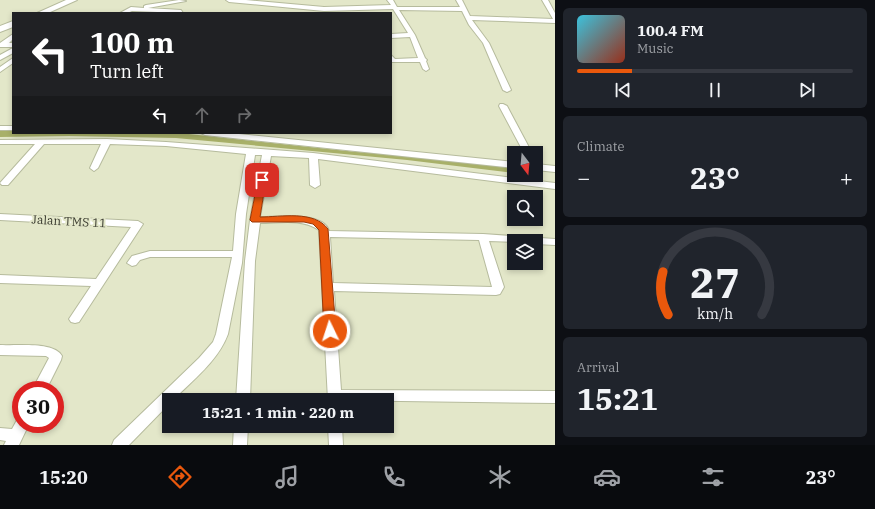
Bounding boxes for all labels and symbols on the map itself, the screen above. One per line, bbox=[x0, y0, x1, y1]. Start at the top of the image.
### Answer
north arrow bbox=[507, 146, 543, 182]
pin bbox=[245, 163, 279, 197]
street label: Jalan TMS 11 bbox=[31, 212, 107, 230]
position arrow bbox=[309, 310, 351, 352]
speed limit sign: 30 bbox=[12, 381, 64, 433]

